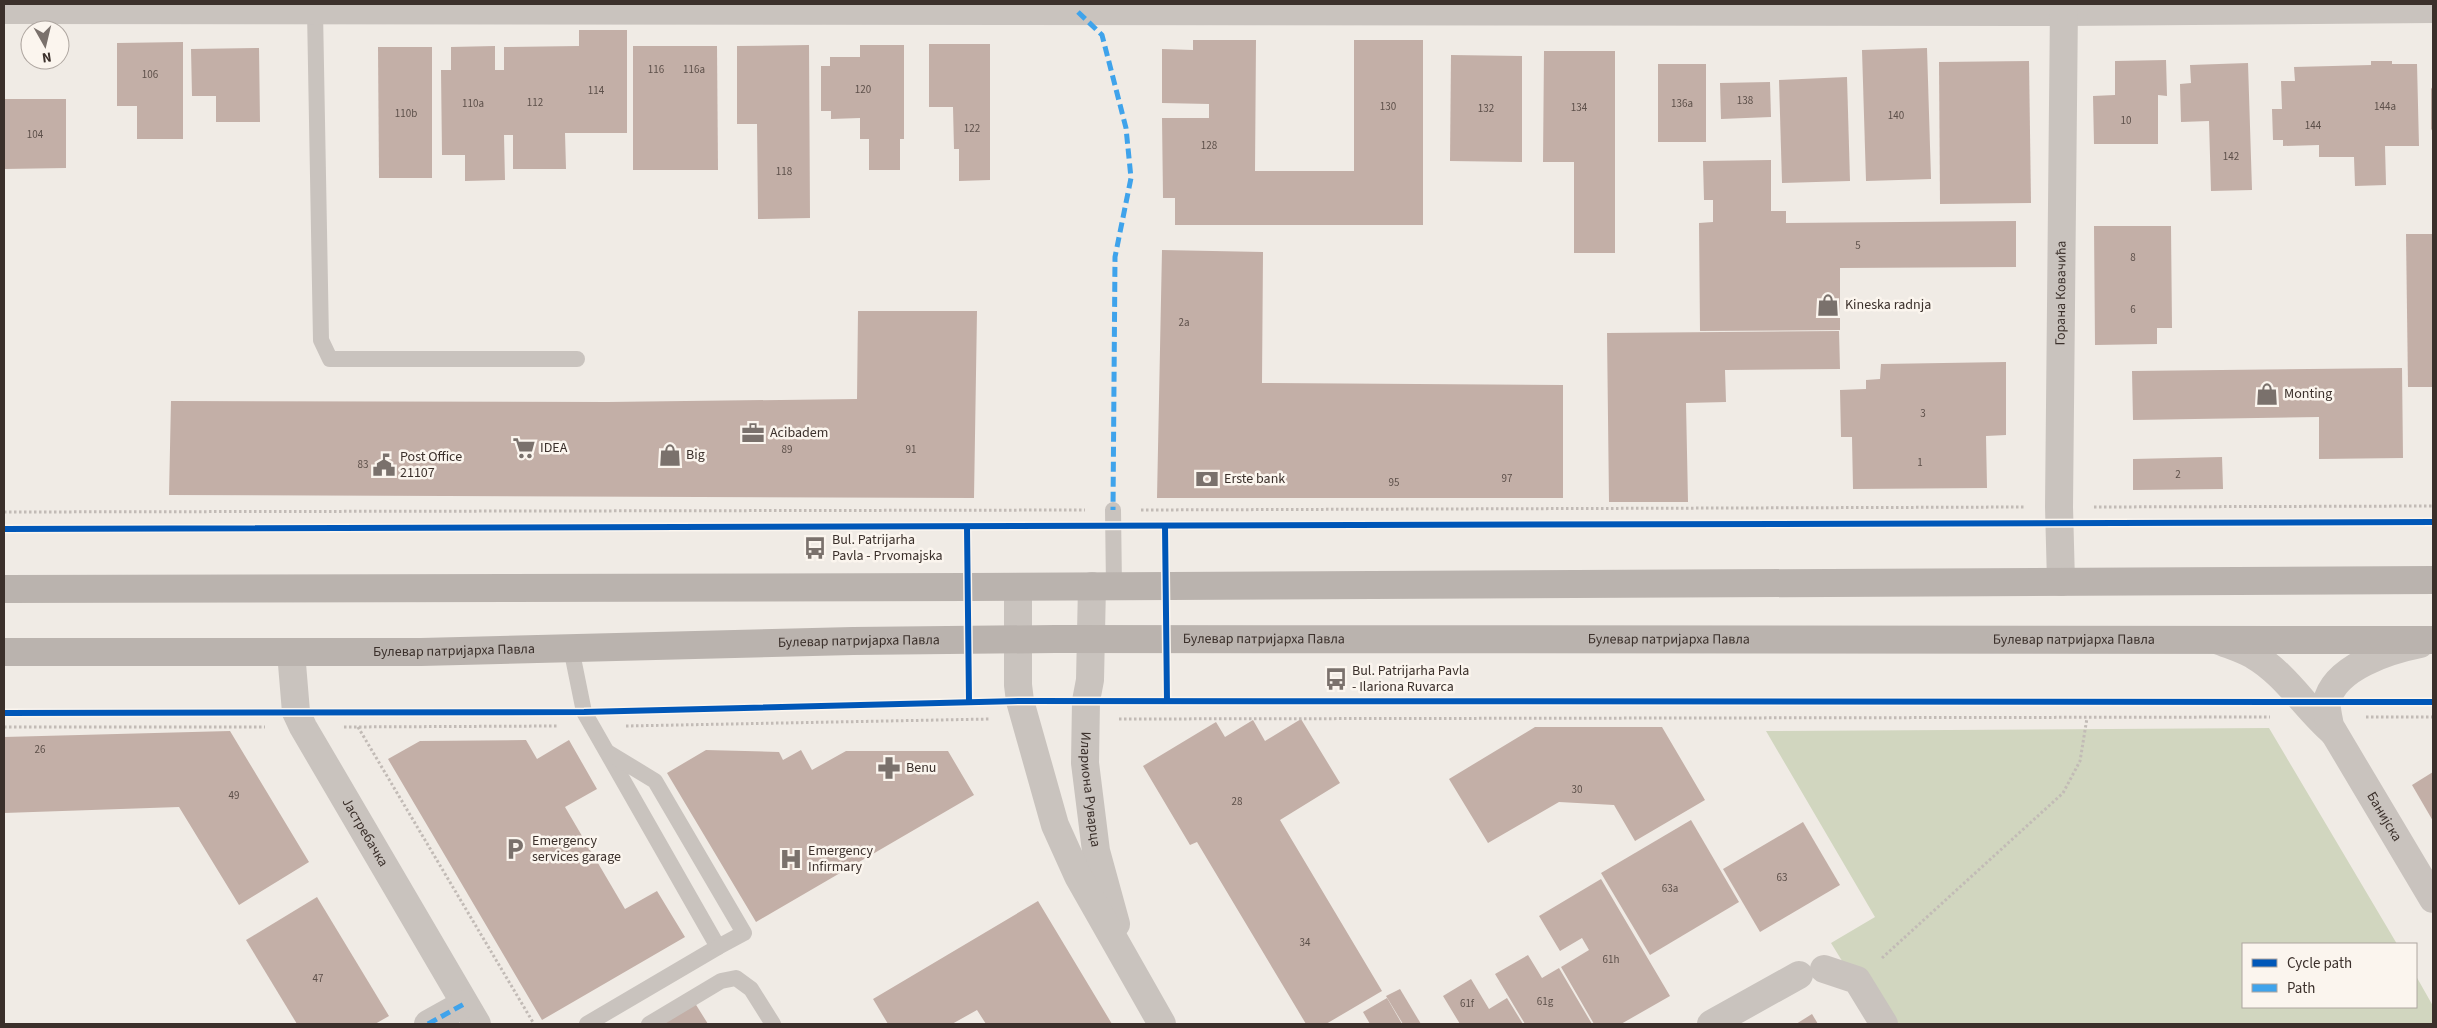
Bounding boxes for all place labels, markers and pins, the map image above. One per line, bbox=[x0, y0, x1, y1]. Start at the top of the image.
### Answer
shop icon: Kineska radnja bbox=[1815, 292, 1841, 318]
place label: Kineska radnja bbox=[1845, 295, 1931, 315]
shop icon: Monting bbox=[2254, 381, 2280, 407]
place label: Monting bbox=[2284, 384, 2332, 404]
office icon: Acibadem bbox=[740, 420, 766, 446]
place label: Acibadem bbox=[770, 423, 828, 443]
supermarket icon: IDEA bbox=[511, 435, 537, 461]
place label: IDEA bbox=[540, 438, 568, 458]
shop icon: Big bbox=[657, 442, 683, 468]
place label: Big bbox=[686, 445, 705, 465]
place label: Post Office 21107 bbox=[400, 447, 462, 483]
public building icon: Post Office 21107 bbox=[371, 452, 397, 478]
bank icon: Erste bank bbox=[1194, 466, 1220, 492]
place label: Erste bank bbox=[1224, 469, 1285, 489]
place label: Bul. Patrijarha Pavla - Prvomajska bbox=[832, 530, 943, 566]
bus stop icon: Bul. Patrijarha Pavla - Prvomajska bbox=[802, 535, 828, 561]
place label: Bul. Patrijarha Pavla - Ilariona Ruvarca bbox=[1352, 661, 1469, 697]
bus stop icon: Bul. Patrijarha Pavla - Ilariona Ruvarca bbox=[1323, 666, 1349, 692]
pharmacy icon: Benu bbox=[876, 755, 902, 781]
place label: Benu bbox=[906, 758, 936, 778]
place label: Emergency services garage bbox=[532, 831, 621, 867]
parking icon: Emergency services garage bbox=[502, 836, 528, 862]
place label: Emergency Infirmary bbox=[808, 841, 874, 877]
hospital icon: Emergency Infirmary bbox=[778, 846, 804, 872]

